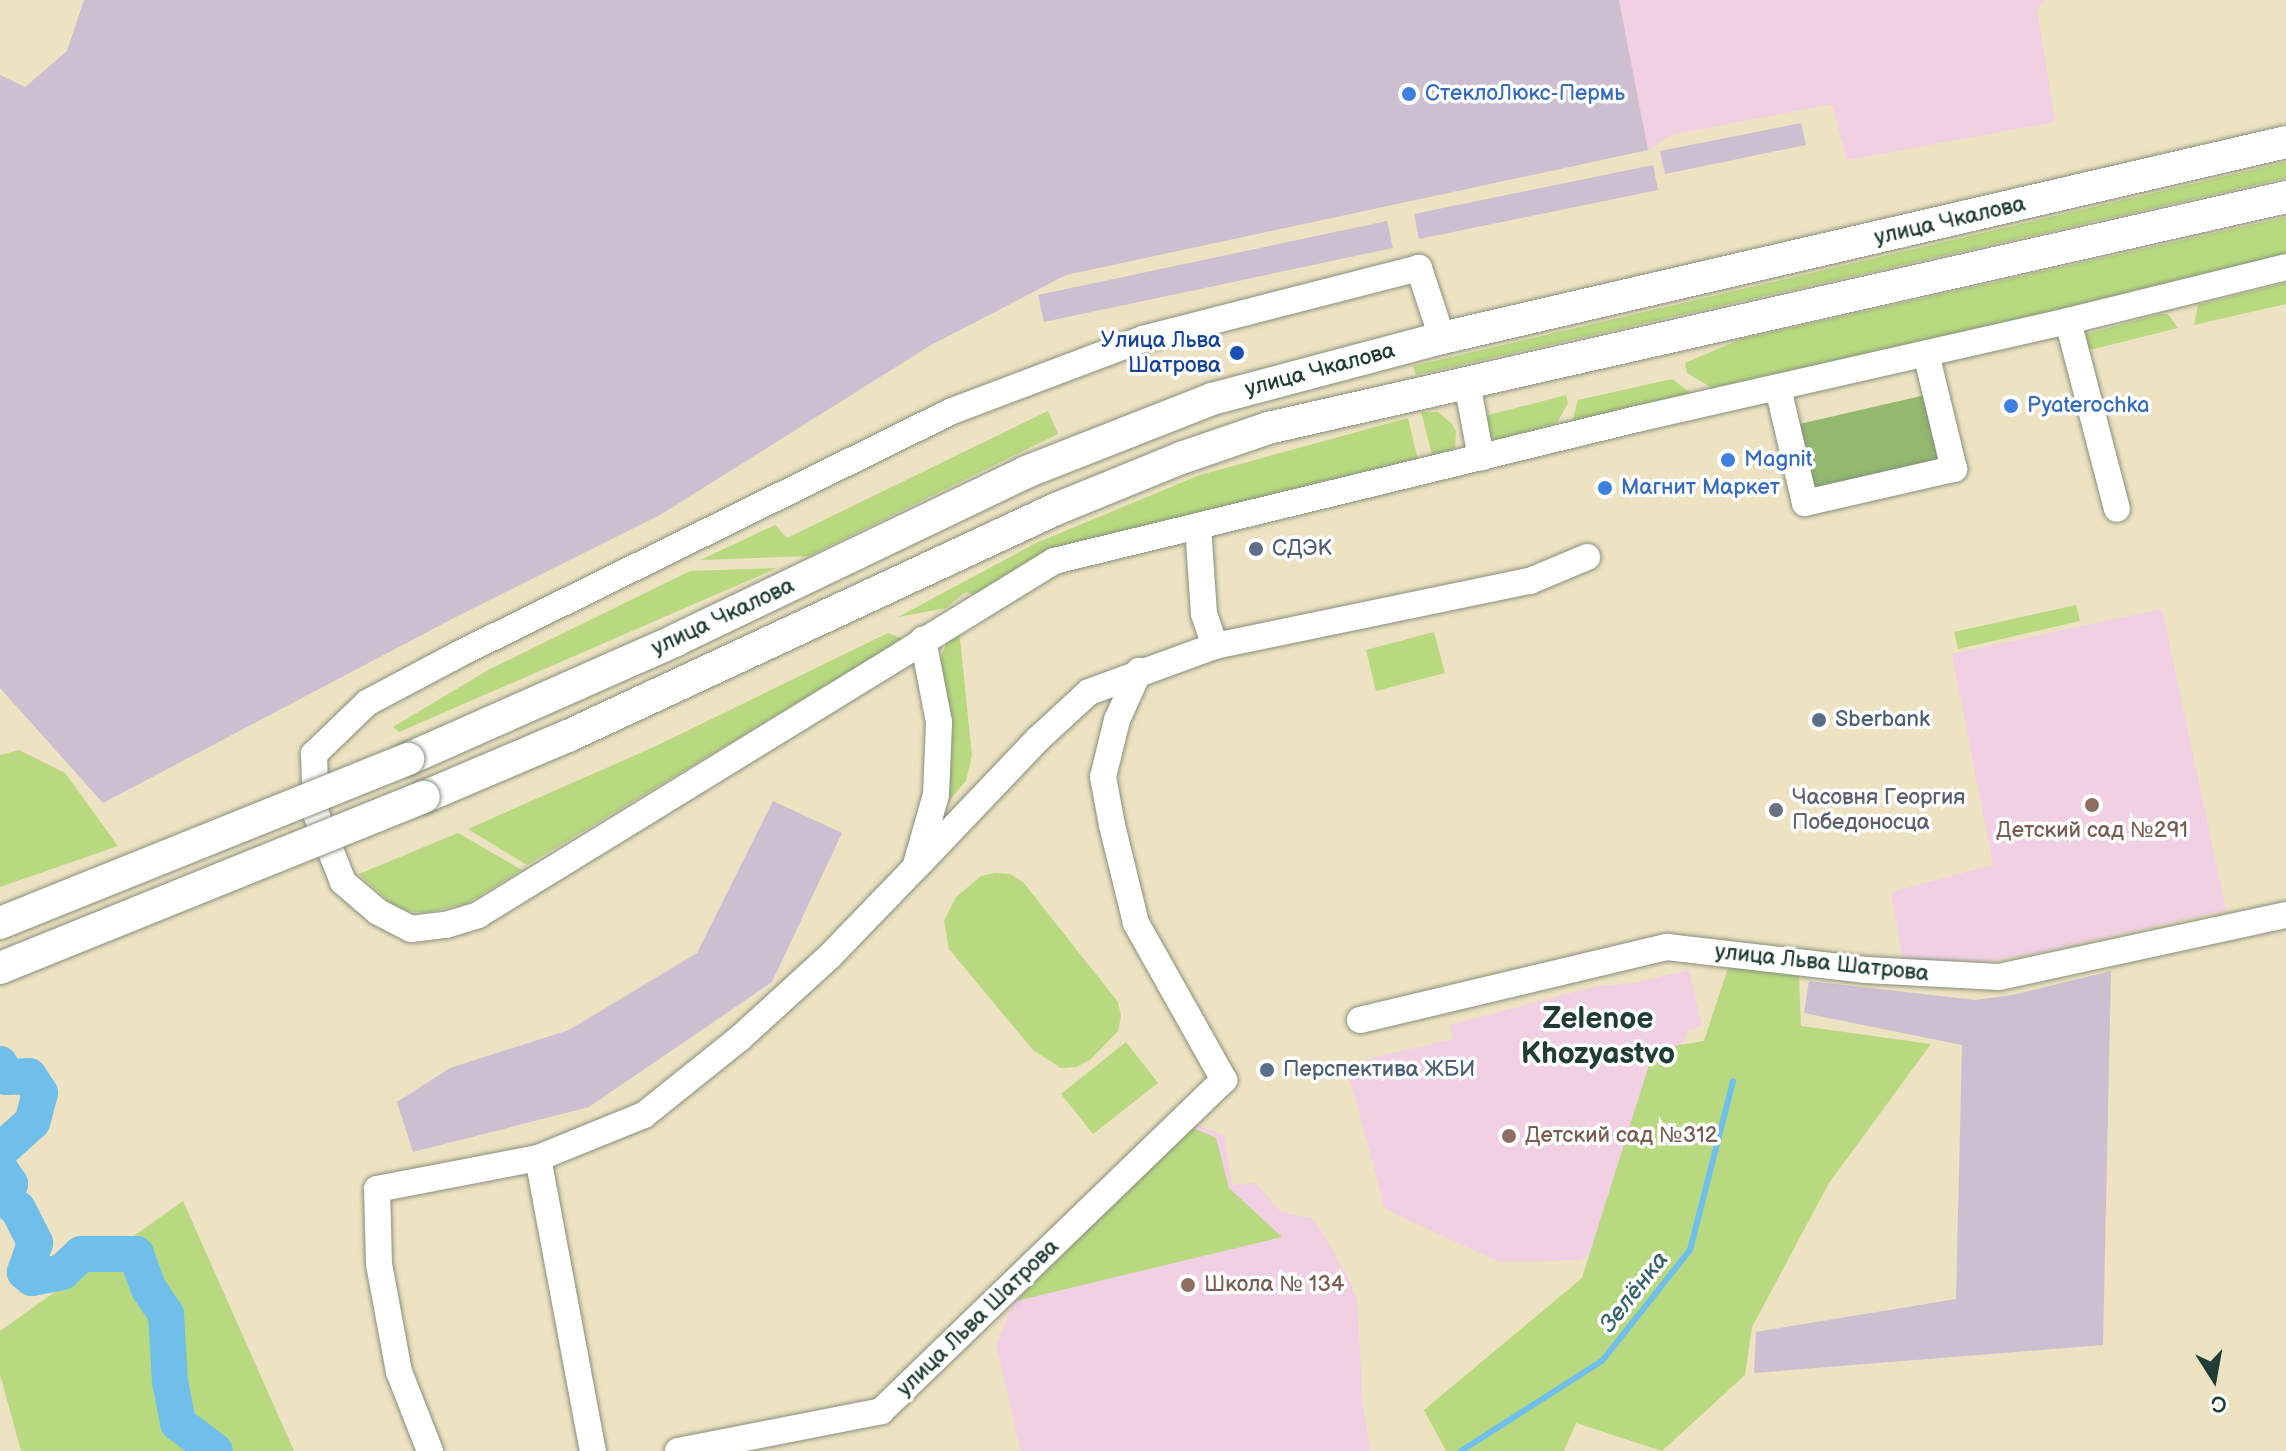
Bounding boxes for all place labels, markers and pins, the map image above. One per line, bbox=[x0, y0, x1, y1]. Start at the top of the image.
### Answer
place label: СтеклоЛюкс-Пермь bbox=[1425, 81, 1625, 107]
marker: СтеклоЛюкс-Пермь bbox=[1400, 85, 1418, 103]
place label: Улица Льва Шатрова bbox=[1101, 327, 1221, 378]
marker: Улица Льва Шатрова bbox=[1228, 344, 1246, 362]
place label: Pyaterochka bbox=[2027, 393, 2149, 419]
marker: Pyaterochka bbox=[2002, 397, 2020, 415]
place label: Magnit bbox=[1744, 447, 1812, 473]
marker: Magnit bbox=[1719, 451, 1737, 469]
place label: Магнит Маркет bbox=[1621, 475, 1780, 501]
marker: Магнит Маркет bbox=[1596, 479, 1614, 497]
place label: СДЭК bbox=[1272, 536, 1332, 562]
marker: СДЭК bbox=[1247, 540, 1265, 558]
place label: Sberbank bbox=[1835, 707, 1930, 733]
marker: Sberbank bbox=[1810, 711, 1828, 729]
place label: Часовня Георгия Победоносца bbox=[1792, 784, 1965, 836]
marker: Детский сад №291 bbox=[2083, 796, 2101, 814]
marker: Часовня Георгия Победоносца bbox=[1767, 801, 1785, 819]
place label: Детский сад №291 bbox=[1996, 818, 2188, 844]
place label: Перспектива ЖБИ bbox=[1283, 1057, 1475, 1083]
marker: Перспектива ЖБИ bbox=[1258, 1061, 1276, 1079]
place label: Детский сад №312 bbox=[1525, 1123, 1718, 1149]
marker: Детский сад №312 bbox=[1500, 1127, 1518, 1145]
place label: Школа № 134 bbox=[1204, 1272, 1344, 1298]
marker: Школа № 134 bbox=[1179, 1276, 1197, 1294]

